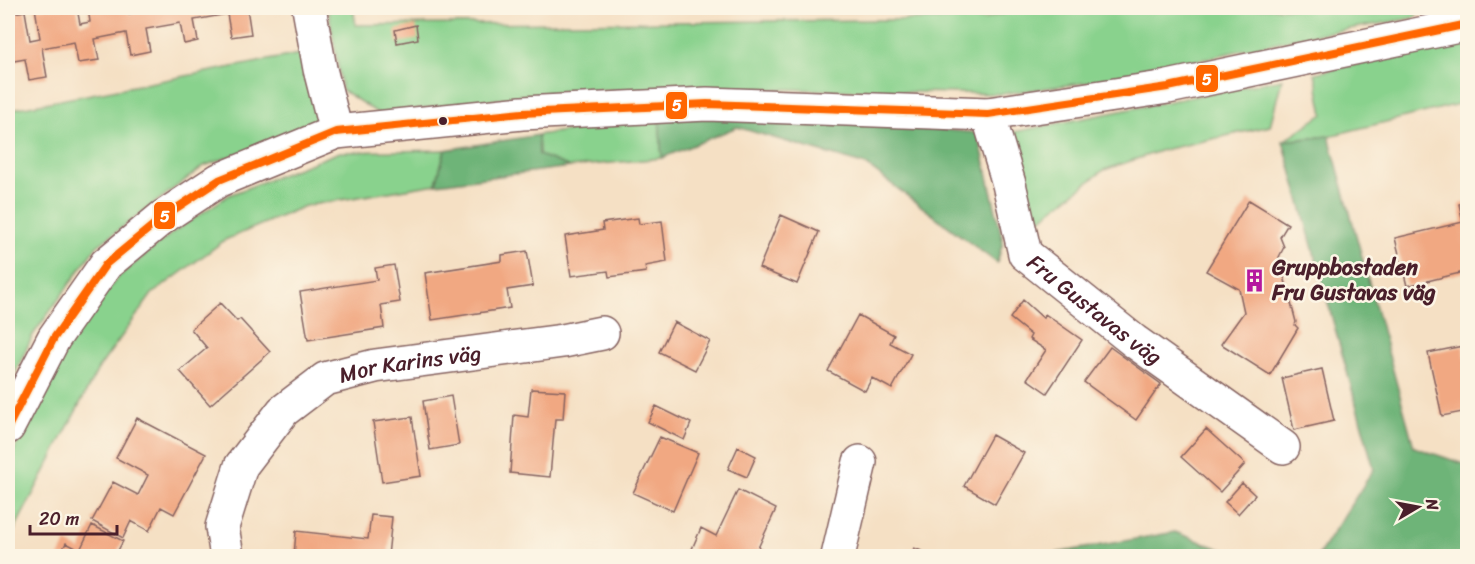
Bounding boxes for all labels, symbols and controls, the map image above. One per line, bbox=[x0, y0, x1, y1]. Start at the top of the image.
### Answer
line badge: 5 bbox=[1195, 64, 1219, 93]
text: 5 bbox=[1202, 65, 1212, 94]
line badge: 5 bbox=[665, 91, 688, 120]
text: 5 bbox=[672, 91, 682, 120]
unlabelled marker bbox=[437, 115, 449, 127]
line badge: 5 bbox=[153, 201, 176, 230]
text: 5 bbox=[160, 202, 170, 231]
street label: Fru Gustavas väg bbox=[1019, 243, 1171, 375]
place label: Gruppbostaden Fru Gustavas väg bbox=[1271, 248, 1436, 312]
building icon: Gruppbostaden Fru Gustavas väg bbox=[1241, 267, 1267, 293]
street label: Mor Karins väg bbox=[334, 333, 483, 394]
north arrow bbox=[1388, 477, 1448, 537]
text: N bbox=[1417, 496, 1448, 513]
scale bar bbox=[30, 498, 117, 536]
text: 20 m bbox=[39, 503, 79, 535]

